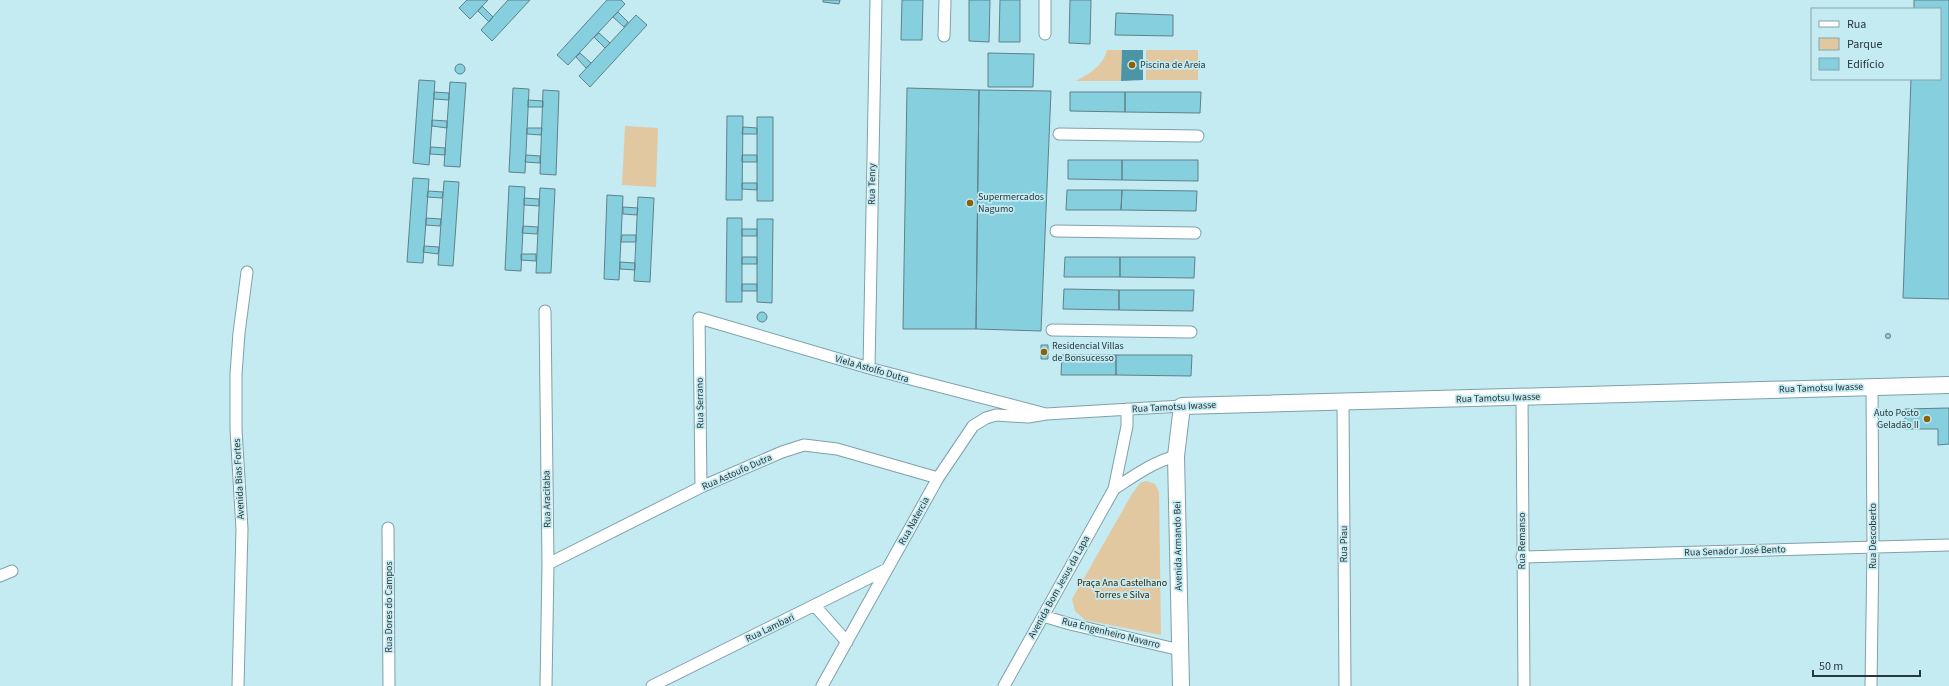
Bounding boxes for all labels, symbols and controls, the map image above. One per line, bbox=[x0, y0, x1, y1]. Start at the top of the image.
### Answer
legend bbox=[1811, 8, 1941, 80]
text: Rua bbox=[1847, 16, 1866, 33]
text: Parque bbox=[1847, 36, 1883, 53]
text: Edifício bbox=[1847, 56, 1884, 73]
place label: Piscina de Areia bbox=[1140, 58, 1206, 72]
marker: Piscina de Areia bbox=[1127, 60, 1137, 70]
street label: Rua Tenry bbox=[865, 163, 879, 205]
place label: Supermercados Nagumo bbox=[978, 190, 1044, 216]
marker: Supermercados Nagumo bbox=[965, 198, 975, 208]
place label: Residencial Villas de Bonsucesso bbox=[1052, 339, 1124, 365]
marker: Residencial Villas de Bonsucesso bbox=[1039, 347, 1049, 357]
street label: Viela Astolfo Dutra bbox=[833, 352, 911, 386]
street label: Rua Serrano bbox=[693, 377, 707, 429]
street label: Rua Tamotsu Iwasse bbox=[1779, 380, 1863, 396]
street label: Rua Tamotsu Iwasse bbox=[1456, 390, 1540, 406]
street label: Rua Tamotsu Iwasse bbox=[1131, 398, 1217, 416]
place label: Auto Posto Geladão II bbox=[1874, 406, 1919, 432]
marker: Auto Posto Geladão II bbox=[1922, 414, 1932, 424]
street label: Avenida Bias Fortes bbox=[230, 438, 248, 520]
street label: Rua Astoufo Dutra bbox=[700, 450, 774, 494]
street label: Rua Aracitaba bbox=[539, 470, 555, 528]
street label: Rua Natercia bbox=[895, 494, 933, 548]
street label: Avenida Armando Bei bbox=[1170, 501, 1186, 591]
street label: Rua Descoberto bbox=[1866, 503, 1880, 569]
street label: Rua Remanso bbox=[1515, 512, 1529, 570]
street label: Rua Piau bbox=[1337, 526, 1351, 562]
street label: Avenida Bom Jesus da Lapa bbox=[1025, 533, 1093, 641]
street label: Rua Senador José Bento bbox=[1684, 542, 1786, 560]
street label: Rua Dores do Campos bbox=[382, 561, 396, 653]
park label: Praça Ana Castelhano Torres e Silva bbox=[1077, 576, 1167, 602]
street label: Rua Lambari bbox=[743, 610, 797, 646]
street label: Rua Engenheiro Navarro bbox=[1060, 614, 1162, 652]
scale bar bbox=[1813, 652, 1920, 678]
text: 50 m bbox=[1819, 658, 1843, 675]

